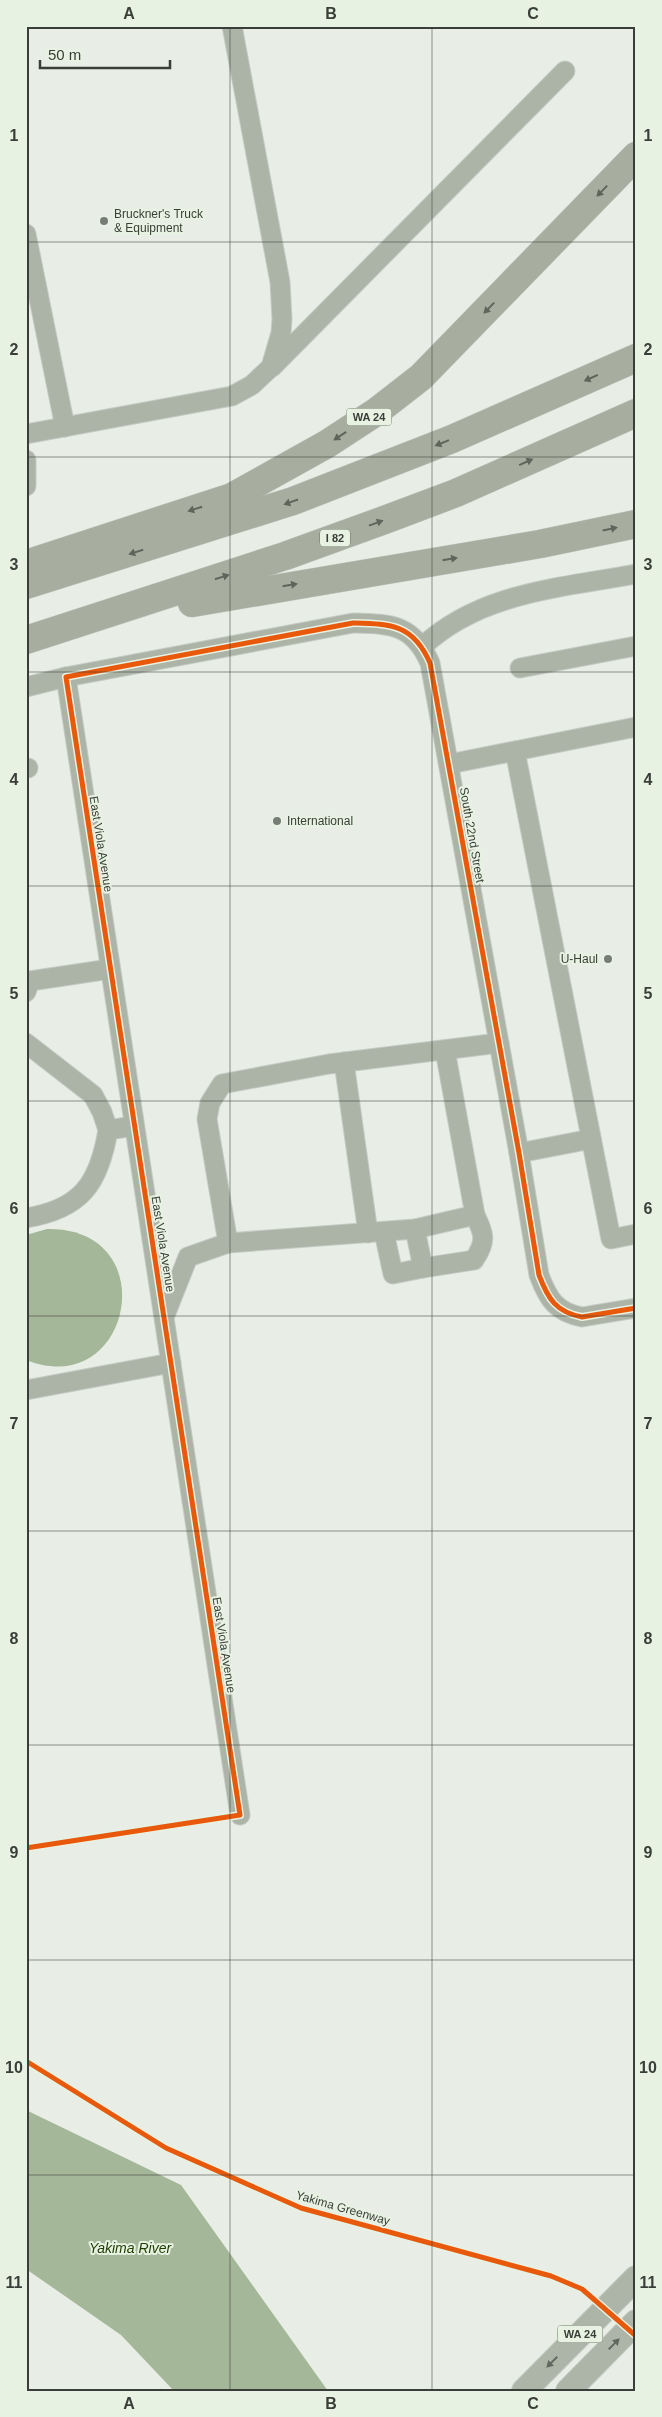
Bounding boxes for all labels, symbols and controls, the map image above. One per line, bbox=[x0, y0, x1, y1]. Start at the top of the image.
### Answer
text: A bbox=[123, 5, 135, 22]
text: B bbox=[325, 5, 337, 22]
text: C bbox=[527, 5, 539, 22]
scale bar bbox=[40, 38, 170, 70]
text: 50 m bbox=[48, 46, 81, 63]
text: 1 bbox=[10, 127, 19, 144]
text: 1 bbox=[644, 127, 653, 144]
one-way arrow bbox=[596, 185, 608, 197]
place label: Bruckner's Truck & Equipment bbox=[114, 207, 204, 235]
marker: Bruckner's Truck & Equipment bbox=[98, 215, 110, 227]
one-way arrow bbox=[483, 301, 495, 313]
text: 2 bbox=[10, 341, 19, 358]
text: 2 bbox=[644, 341, 653, 358]
one-way arrow bbox=[584, 375, 598, 383]
road number: WA 24 bbox=[346, 408, 392, 426]
one-way arrow bbox=[333, 431, 346, 441]
one-way arrow bbox=[435, 440, 450, 448]
one-way arrow bbox=[519, 457, 533, 465]
one-way arrow bbox=[283, 498, 298, 506]
one-way arrow bbox=[187, 505, 202, 513]
one-way arrow bbox=[369, 519, 384, 527]
one-way arrow bbox=[602, 525, 617, 533]
road number: I 82 bbox=[320, 530, 350, 546]
one-way arrow bbox=[129, 549, 144, 556]
one-way arrow bbox=[442, 554, 458, 562]
text: 3 bbox=[10, 556, 19, 573]
text: 3 bbox=[644, 556, 653, 573]
one-way arrow bbox=[215, 573, 230, 580]
one-way arrow bbox=[282, 581, 298, 589]
text: 4 bbox=[10, 771, 19, 788]
text: 4 bbox=[644, 771, 653, 788]
street label: South 22nd Street bbox=[457, 786, 487, 884]
street label: East Viola Avenue bbox=[87, 795, 116, 893]
place label: International bbox=[287, 814, 353, 828]
marker: International bbox=[271, 815, 283, 827]
place label: U-Haul bbox=[561, 952, 598, 966]
marker: U-Haul bbox=[602, 953, 614, 965]
text: 5 bbox=[10, 985, 19, 1002]
text: 5 bbox=[644, 985, 653, 1002]
street label: East Viola Avenue bbox=[149, 1195, 178, 1293]
text: 6 bbox=[10, 1200, 19, 1217]
text: 6 bbox=[644, 1200, 653, 1217]
text: 7 bbox=[10, 1415, 19, 1432]
text: 7 bbox=[644, 1415, 653, 1432]
street label: East Viola Avenue bbox=[210, 1596, 239, 1694]
text: 8 bbox=[10, 1630, 19, 1647]
text: 8 bbox=[644, 1630, 653, 1647]
text: 9 bbox=[10, 1844, 19, 1861]
text: 9 bbox=[644, 1844, 653, 1861]
text: 10 bbox=[5, 2059, 23, 2076]
text: 10 bbox=[639, 2059, 657, 2076]
street label: Yakima Greenway bbox=[294, 2188, 392, 2228]
water label: Yakima River bbox=[89, 2240, 172, 2256]
text: 11 bbox=[6, 2274, 23, 2291]
text: 11 bbox=[640, 2274, 657, 2291]
road number: WA 24 bbox=[558, 2326, 602, 2342]
one-way arrow bbox=[608, 2338, 620, 2350]
one-way arrow bbox=[547, 2356, 559, 2368]
text: A bbox=[123, 2395, 135, 2412]
text: B bbox=[325, 2395, 337, 2412]
text: C bbox=[527, 2395, 539, 2412]

